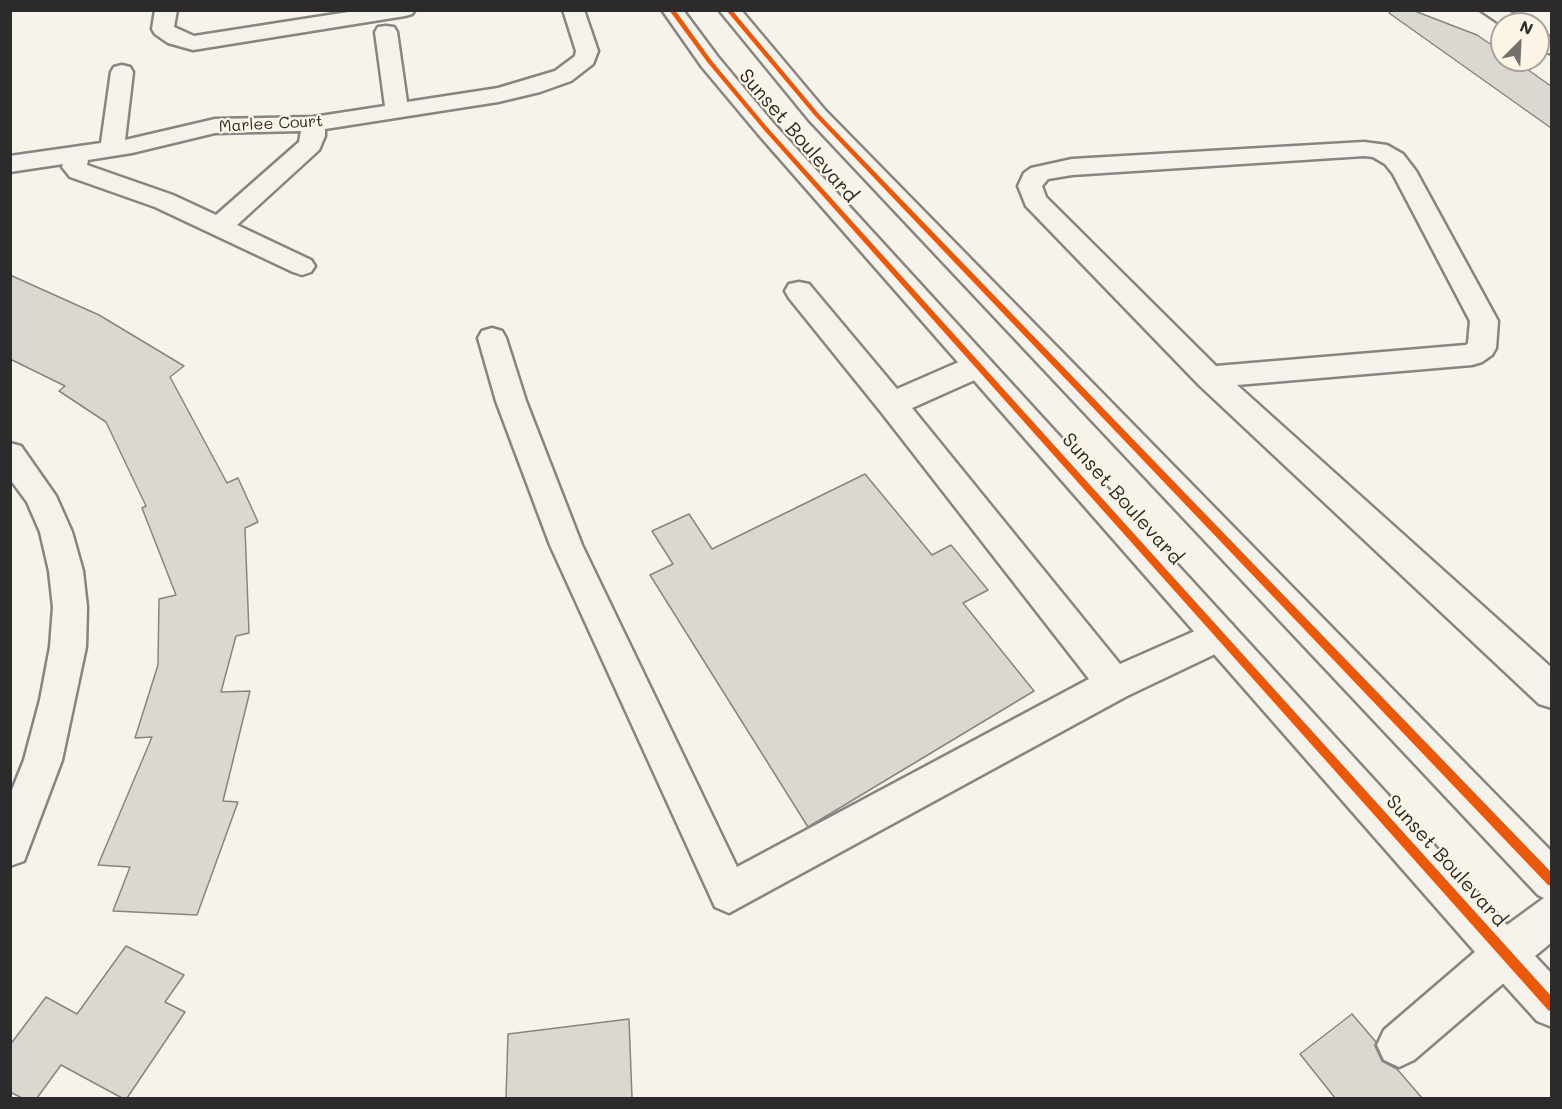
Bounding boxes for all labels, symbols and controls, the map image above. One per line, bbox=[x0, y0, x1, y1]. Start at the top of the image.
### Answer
north arrow bbox=[1490, 12, 1550, 72]
text: N bbox=[1517, 15, 1537, 39]
street label: Sunset Boulevard bbox=[734, 64, 862, 208]
street label: Marlee Court bbox=[218, 112, 324, 136]
street label: Sunset Boulevard bbox=[1057, 428, 1187, 570]
street label: Sunset Boulevard bbox=[1381, 790, 1511, 932]

